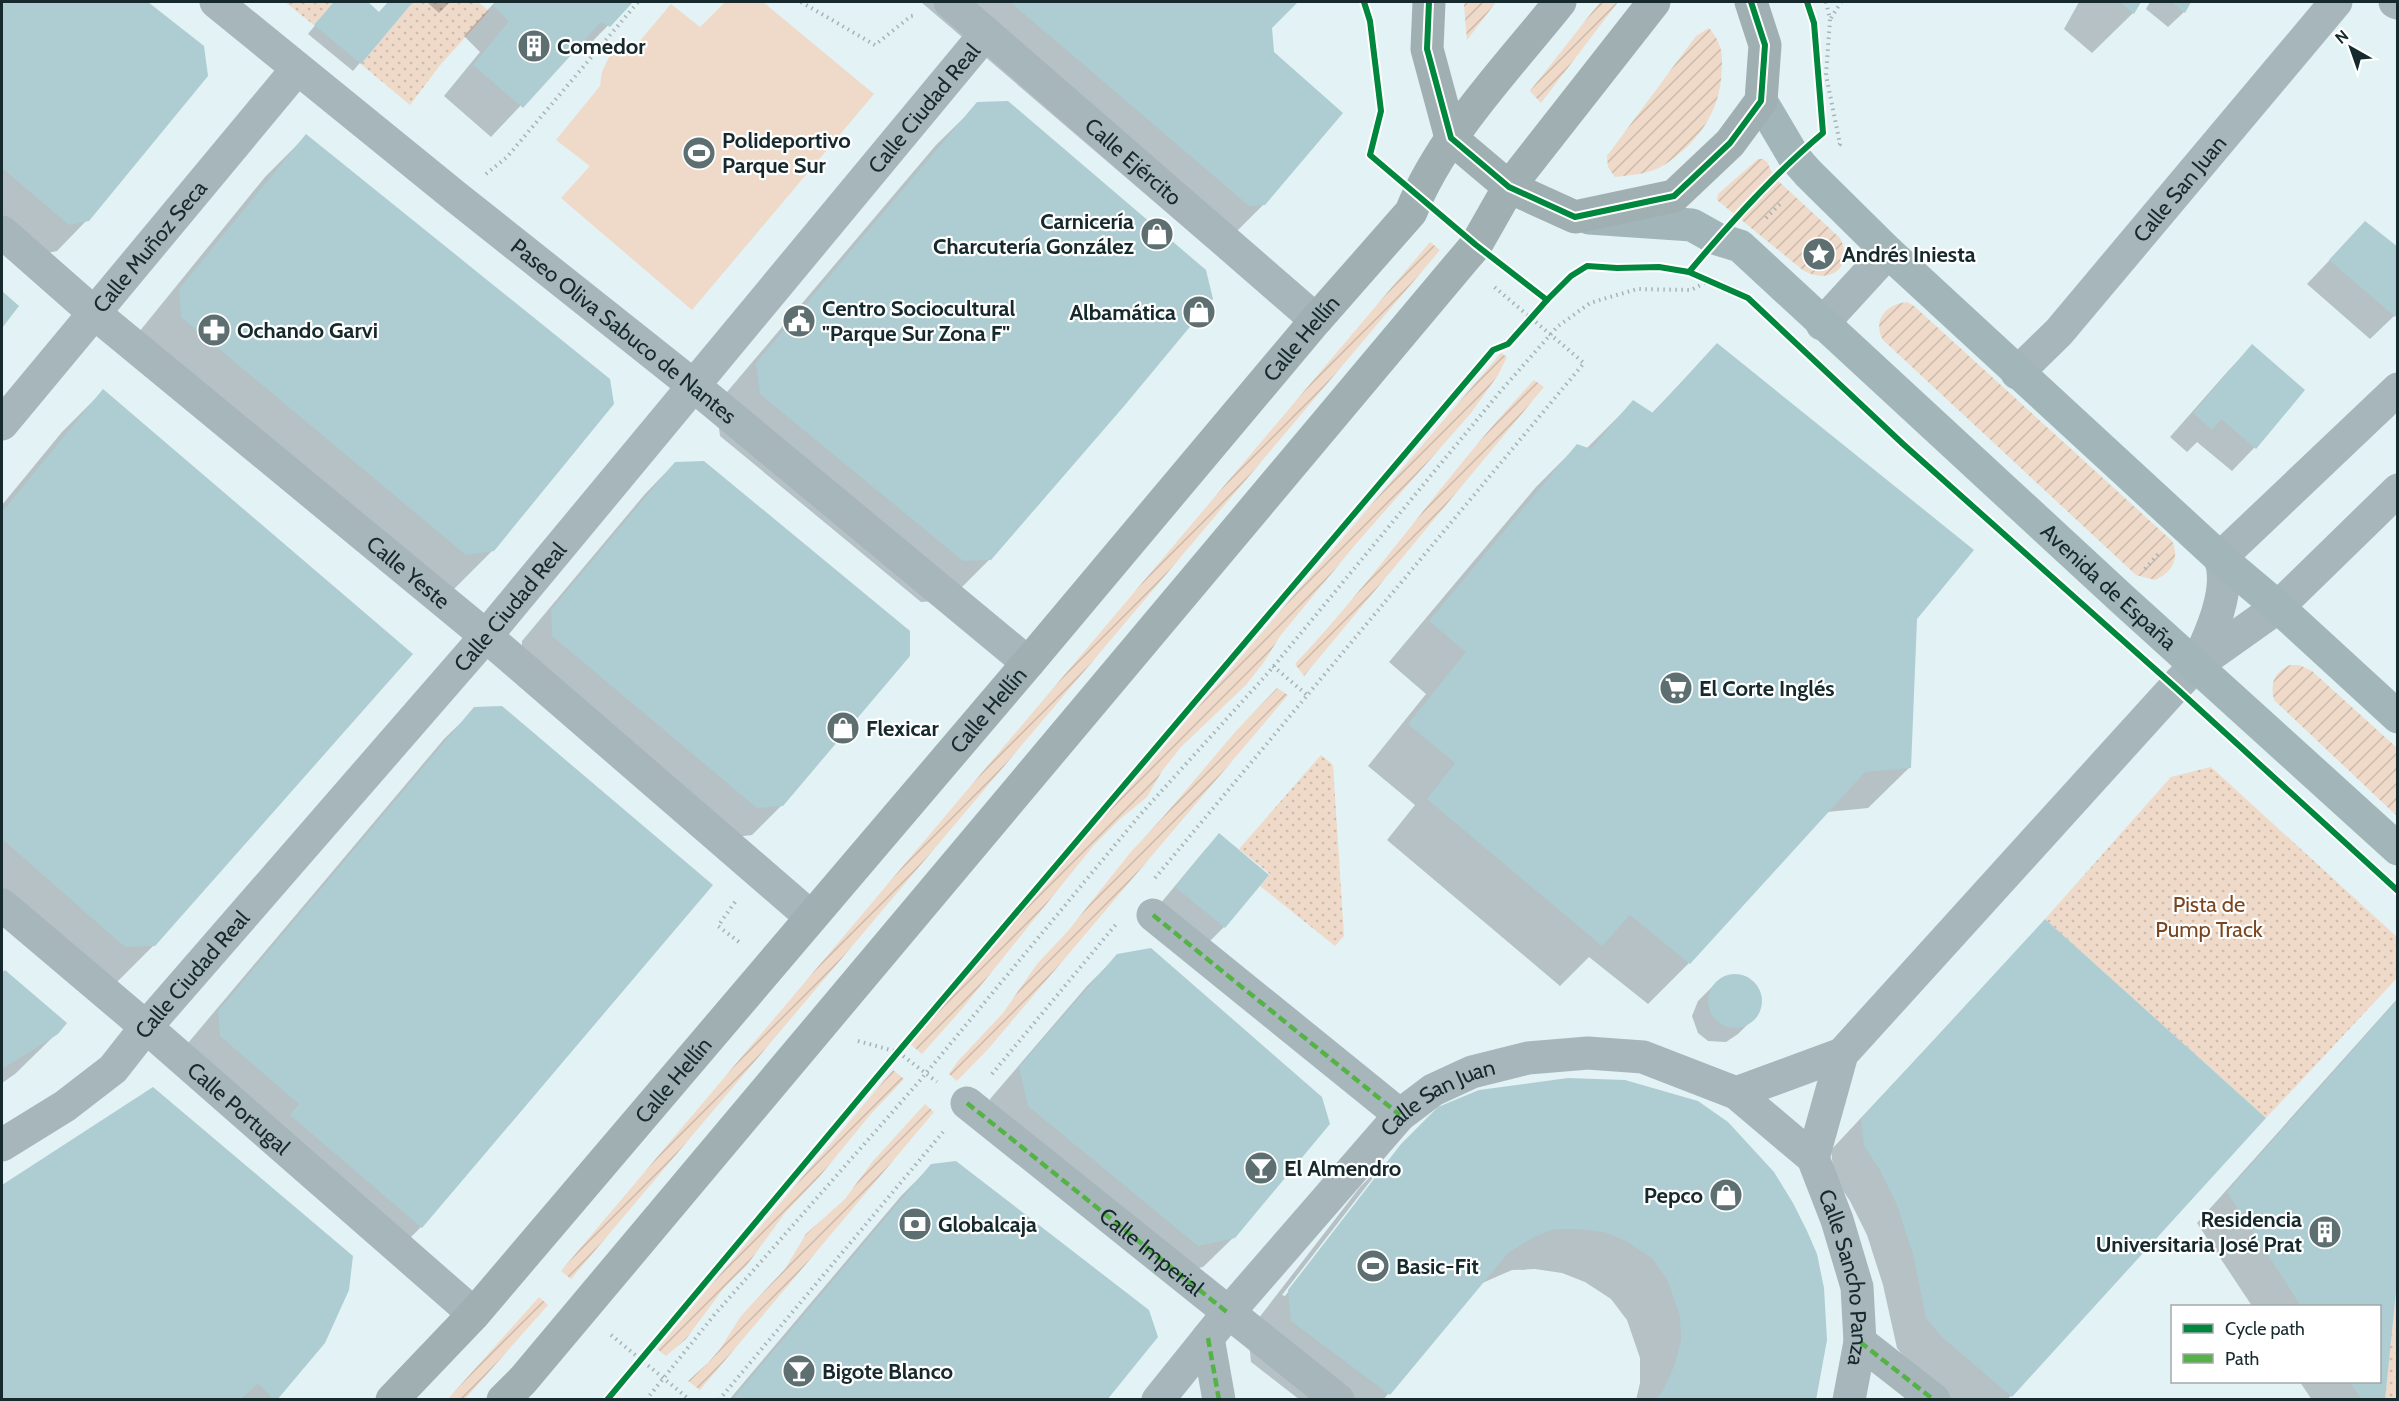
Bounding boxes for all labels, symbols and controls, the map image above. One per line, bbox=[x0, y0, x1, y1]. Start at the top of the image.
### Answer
north arrow bbox=[2321, 18, 2381, 78]
text: N bbox=[2331, 26, 2352, 48]
building icon: Comedor bbox=[516, 28, 552, 64]
place label: Comedor bbox=[557, 33, 646, 60]
street label: Calle Ciudad Real bbox=[862, 37, 986, 179]
street label: Calle Ejército bbox=[1079, 112, 1188, 211]
place label: Polideportivo Parque Sur bbox=[722, 127, 851, 179]
street label: Calle San Juan bbox=[2127, 130, 2232, 247]
sports icon: Polideportivo Parque Sur bbox=[681, 135, 717, 171]
street label: Calle Muñoz Seca bbox=[87, 174, 213, 318]
place label: Carnicería Charcutería González bbox=[933, 208, 1135, 260]
shop icon: Carnicería Charcutería González bbox=[1139, 216, 1175, 252]
street label: Paseo Oliva Sabuco de Nantes bbox=[506, 232, 742, 429]
place icon: Andrés Iniesta bbox=[1801, 236, 1837, 272]
place label: Andrés Iniesta bbox=[1842, 241, 1976, 268]
street label: Calle Hellín bbox=[1257, 290, 1345, 387]
shop icon: Albamática bbox=[1181, 294, 1217, 330]
place label: Centro Sociocultural "Parque Sur Zona F" bbox=[822, 295, 1015, 347]
place label: Albamática bbox=[1069, 299, 1176, 326]
public building icon: Centro Sociocultural "Parque Sur Zona F" bbox=[781, 303, 817, 339]
pharmacy icon: Ochando Garvi bbox=[196, 312, 232, 348]
place label: Ochando Garvi bbox=[237, 317, 378, 344]
street label: Avenida de España bbox=[2035, 517, 2183, 656]
street label: Calle Yeste bbox=[361, 530, 456, 614]
street label: Calle Ciudad Real bbox=[448, 536, 572, 677]
street label: Calle Hellín bbox=[944, 661, 1032, 759]
supermarket icon: El Corte Inglés bbox=[1658, 670, 1694, 706]
place label: El Corte Inglés bbox=[1699, 675, 1835, 702]
shop icon: Flexicar bbox=[825, 710, 861, 746]
place label: Flexicar bbox=[866, 715, 939, 742]
park label: Pista de Pump Track bbox=[2155, 891, 2263, 943]
street label: Calle Ciudad Real bbox=[129, 904, 255, 1044]
street label: Calle Hellín bbox=[629, 1032, 717, 1129]
street label: Calle San Juan bbox=[1374, 1053, 1498, 1142]
street label: Calle Portugal bbox=[182, 1056, 296, 1161]
bar icon: El Almendro bbox=[1243, 1150, 1279, 1186]
place label: El Almendro bbox=[1284, 1155, 1401, 1182]
shop icon: Pepco bbox=[1708, 1177, 1744, 1213]
place label: Pepco bbox=[1644, 1182, 1703, 1209]
street label: Calle Sancho Panza bbox=[1813, 1185, 1874, 1369]
street label: Calle Imperial bbox=[1094, 1201, 1210, 1302]
bank icon: Globalcaja bbox=[897, 1206, 933, 1242]
place label: Residencia Universitaria José Prat bbox=[2096, 1206, 2302, 1258]
place label: Globalcaja bbox=[938, 1211, 1037, 1238]
building icon: Residencia Universitaria José Prat bbox=[2307, 1214, 2343, 1250]
sports icon: Basic-Fit bbox=[1355, 1248, 1391, 1284]
place label: Basic-Fit bbox=[1396, 1253, 1479, 1280]
legend bbox=[2171, 1305, 2381, 1383]
text: Cycle path bbox=[2225, 1318, 2305, 1340]
text: Path bbox=[2225, 1348, 2259, 1370]
bar icon: Bigote Blanco bbox=[781, 1353, 817, 1389]
place label: Bigote Blanco bbox=[822, 1358, 953, 1385]

